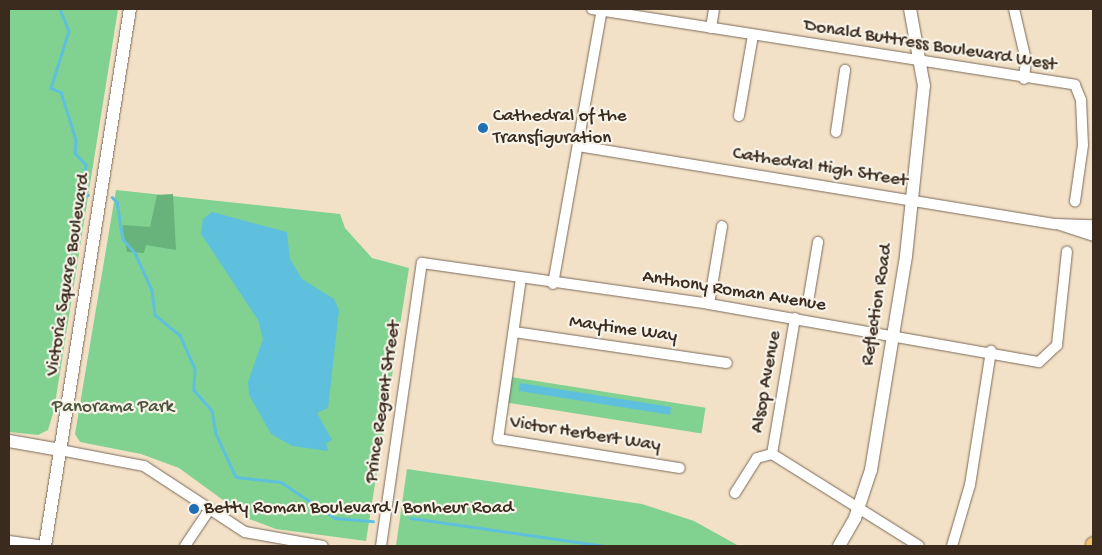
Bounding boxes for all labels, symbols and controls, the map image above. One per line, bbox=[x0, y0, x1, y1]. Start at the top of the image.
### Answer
street label: Donald Buttress Boulevard West bbox=[802, 15, 1058, 77]
place label: Cathedral of the Transfiguration bbox=[493, 106, 627, 150]
marker: Cathedral of the Transfiguration bbox=[477, 122, 489, 134]
street label: Cathedral High Street bbox=[731, 143, 909, 193]
street label: Victoria Square Boulevard bbox=[42, 172, 96, 378]
street label: Reflection Road bbox=[857, 243, 899, 367]
street label: Anthony Roman Avenue bbox=[641, 266, 827, 318]
street label: Maytime Way bbox=[568, 311, 678, 349]
street label: Prince Regent Street bbox=[361, 319, 407, 485]
street label: Alsop Avenue bbox=[747, 329, 787, 435]
park label: Panorama Park bbox=[52, 397, 174, 419]
street label: Victor Herbert Way bbox=[508, 412, 662, 458]
place label: Betty Roman Boulevard / Bonheur Road bbox=[204, 498, 513, 520]
marker: Betty Roman Boulevard / Bonheur Road bbox=[188, 503, 200, 515]

